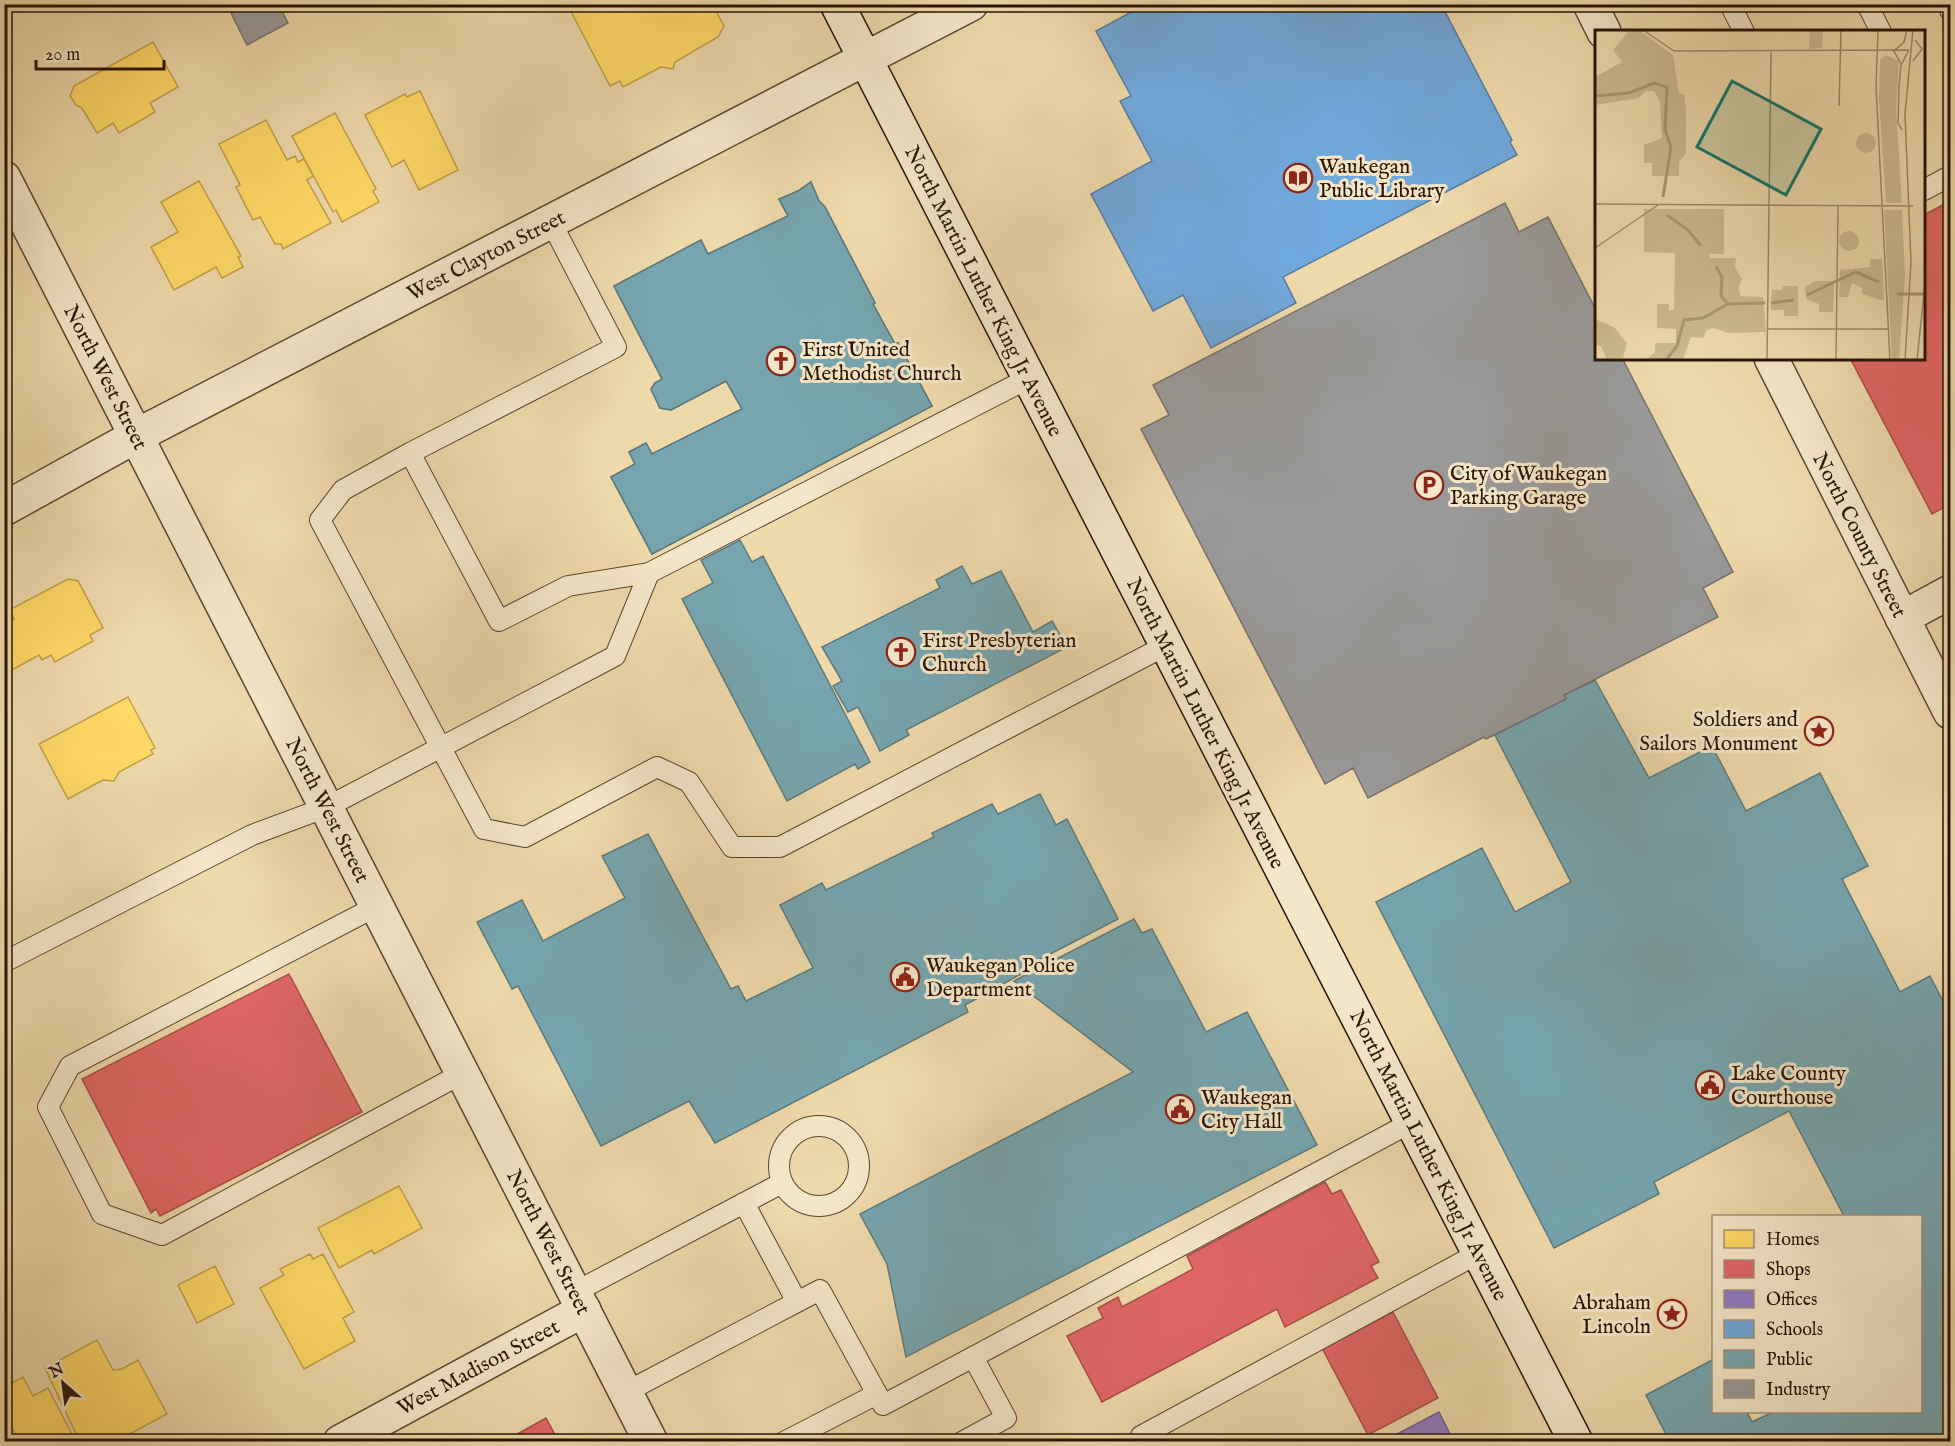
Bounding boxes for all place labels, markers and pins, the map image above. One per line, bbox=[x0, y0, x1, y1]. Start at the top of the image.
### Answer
place label: Waukegan Public Library bbox=[1319, 154, 1445, 205]
library icon: Waukegan Public Library bbox=[1282, 162, 1314, 194]
place label: First United Methodist Church bbox=[802, 337, 962, 388]
church icon: First United Methodist Church bbox=[765, 345, 797, 377]
place label: City of Waukegan Parking Garage bbox=[1450, 461, 1607, 512]
parking icon: City of Waukegan Parking Garage bbox=[1413, 469, 1445, 501]
place label: First Presbyterian Church bbox=[922, 628, 1077, 679]
church icon: First Presbyterian Church bbox=[885, 636, 917, 668]
place label: Soldiers and Sailors Monument bbox=[1639, 707, 1799, 758]
place icon: Soldiers and Sailors Monument bbox=[1803, 715, 1835, 747]
place label: Waukegan Police Department bbox=[926, 953, 1075, 1004]
public building icon: Waukegan Police Department bbox=[889, 961, 921, 993]
place label: Lake County Courthouse bbox=[1731, 1061, 1847, 1112]
public building icon: Lake County Courthouse bbox=[1694, 1069, 1726, 1101]
place label: Waukegan City Hall bbox=[1201, 1085, 1292, 1136]
public building icon: Waukegan City Hall bbox=[1164, 1093, 1196, 1125]
place label: Abraham Lincoln bbox=[1571, 1290, 1651, 1341]
place icon: Abraham Lincoln bbox=[1656, 1298, 1688, 1330]

